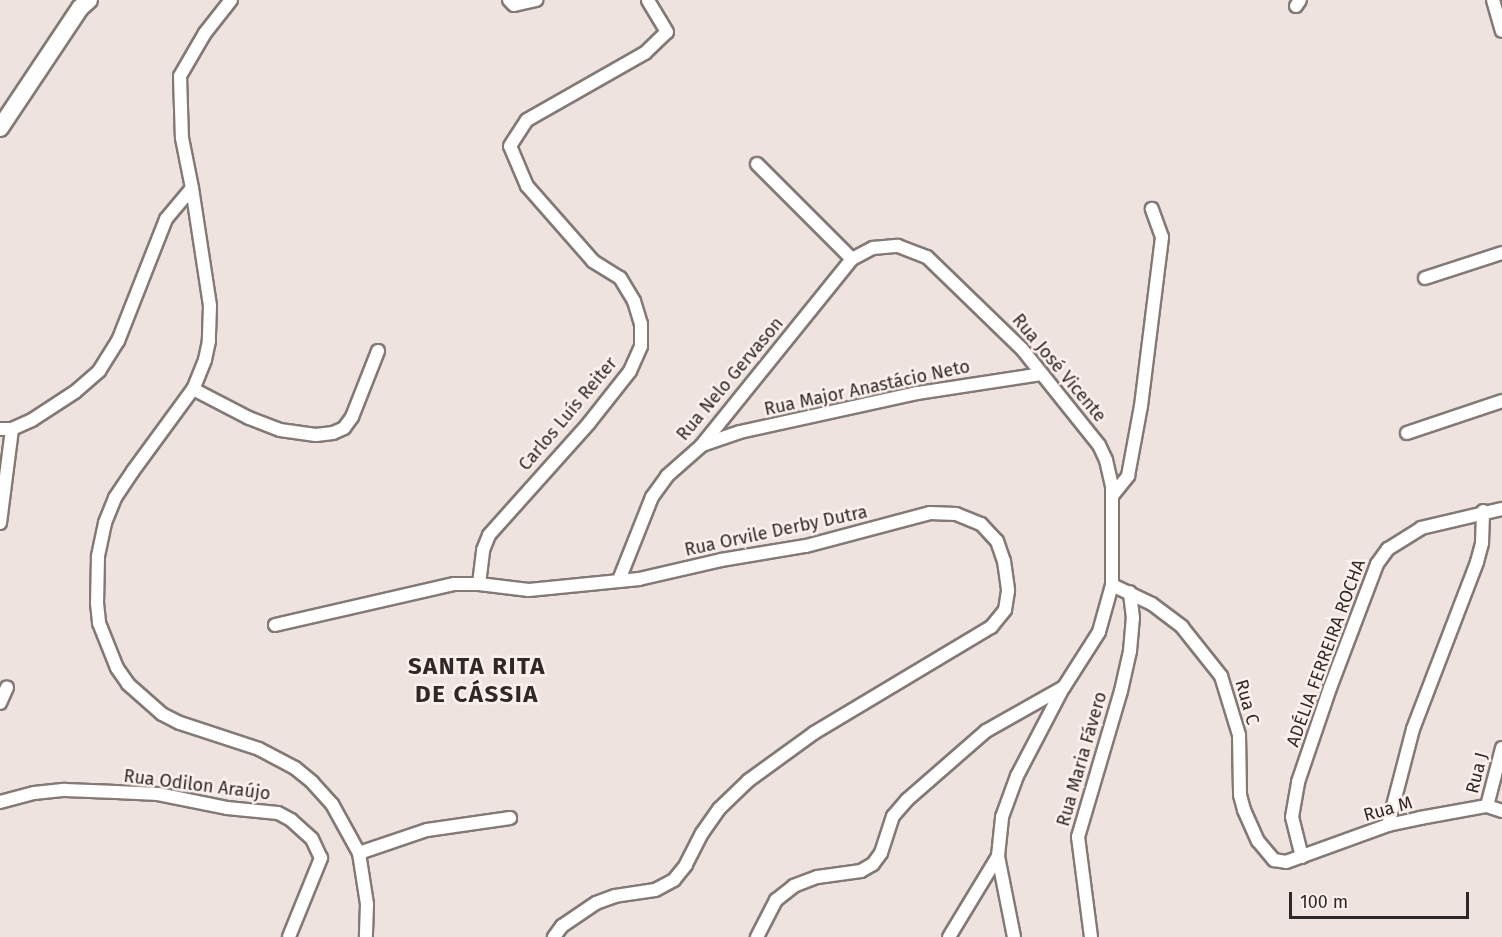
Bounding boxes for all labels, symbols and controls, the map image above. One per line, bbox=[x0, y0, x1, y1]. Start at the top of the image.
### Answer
street label: Rua José Vicente bbox=[1007, 309, 1111, 427]
street label: Rua Nelo Gervason bbox=[672, 313, 788, 445]
street label: Carlos Luís Reiter bbox=[514, 353, 622, 475]
street label: Rua Major Anastácio Neto bbox=[762, 356, 972, 420]
street label: Rua Orvile Derby Dutra bbox=[683, 501, 869, 561]
street label: ADÉLIA FERREIRA ROCHA bbox=[1282, 556, 1370, 750]
district label: SANTA RITA DE CÁSSIA bbox=[408, 653, 546, 709]
street label: Rua C bbox=[1230, 677, 1264, 727]
street label: Rua Maria Fávero bbox=[1052, 689, 1112, 829]
street label: Rua J bbox=[1462, 750, 1492, 796]
street label: Rua Odilon Araújo bbox=[122, 765, 272, 805]
street label: Rua M bbox=[1361, 792, 1415, 826]
scale bar bbox=[1292, 880, 1472, 918]
text: 100 m bbox=[1300, 891, 1348, 913]

